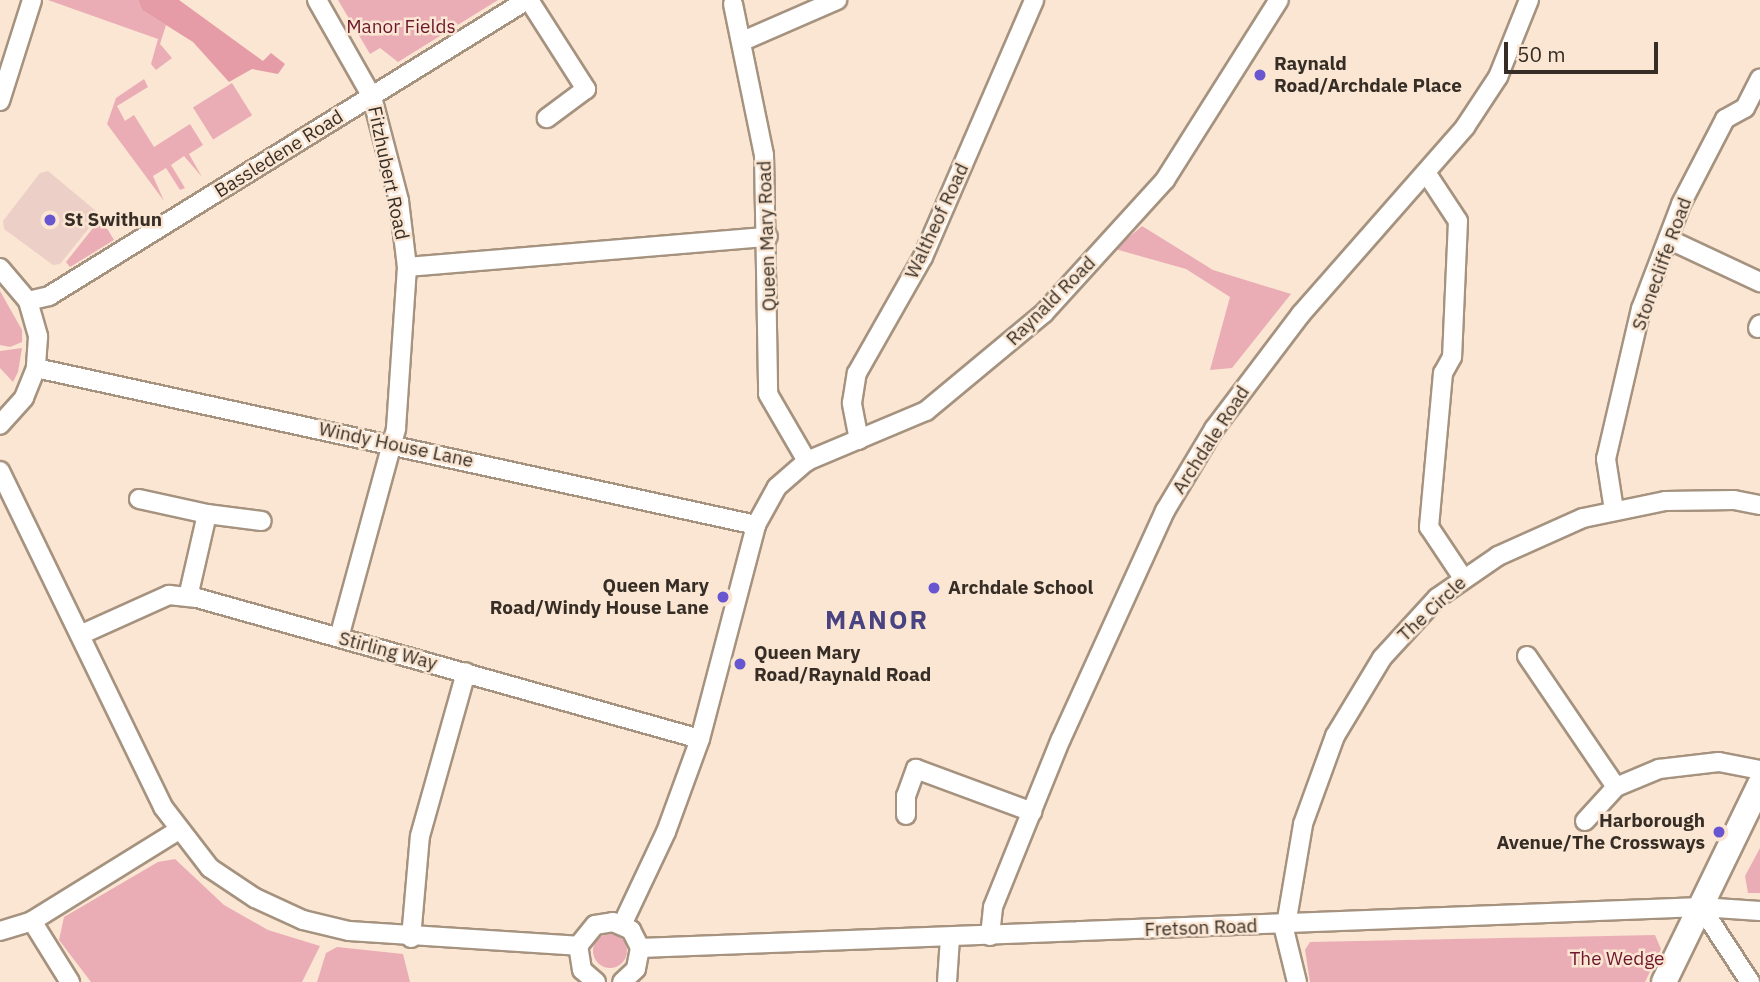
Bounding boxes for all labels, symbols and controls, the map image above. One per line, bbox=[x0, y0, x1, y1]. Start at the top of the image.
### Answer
park label: Manor Fields bbox=[346, 16, 456, 38]
scale bar bbox=[1508, 28, 1662, 72]
text: 50 m bbox=[1517, 40, 1566, 68]
place label: Raynald Road/Archdale Place bbox=[1274, 53, 1462, 97]
marker: Raynald Road/Archdale Place bbox=[1252, 67, 1268, 83]
street label: Fitzhubert Road bbox=[363, 104, 413, 242]
street label: Bassledene Road bbox=[210, 105, 348, 203]
street label: Queen Mary Road bbox=[753, 160, 781, 312]
street label: Waltheof Road bbox=[900, 160, 974, 282]
street label: Stonecliffe Road bbox=[1627, 194, 1697, 334]
place label: St Swithun bbox=[64, 209, 162, 231]
marker: St Swithun bbox=[42, 212, 58, 228]
street label: Raynald Road bbox=[1002, 252, 1100, 350]
street label: Archdale Road bbox=[1168, 382, 1254, 498]
street label: Windy House Lane bbox=[317, 417, 475, 473]
street label: The Circle bbox=[1393, 572, 1471, 646]
place label: Queen Mary Road/Windy House Lane bbox=[490, 575, 709, 619]
place label: Archdale School bbox=[948, 577, 1093, 599]
marker: Archdale School bbox=[926, 580, 942, 596]
marker: Queen Mary Road/Windy House Lane bbox=[715, 589, 731, 605]
district label: MANOR bbox=[826, 604, 928, 636]
street label: Stirling Way bbox=[336, 627, 440, 675]
place label: Queen Mary Road/Raynald Road bbox=[754, 642, 931, 686]
marker: Queen Mary Road/Raynald Road bbox=[732, 656, 748, 672]
place label: Harborough Avenue/The Crossways bbox=[1496, 810, 1705, 854]
marker: Harborough Avenue/The Crossways bbox=[1711, 824, 1727, 840]
street label: Fretson Road bbox=[1144, 915, 1258, 941]
park label: The Wedge bbox=[1569, 948, 1665, 970]

